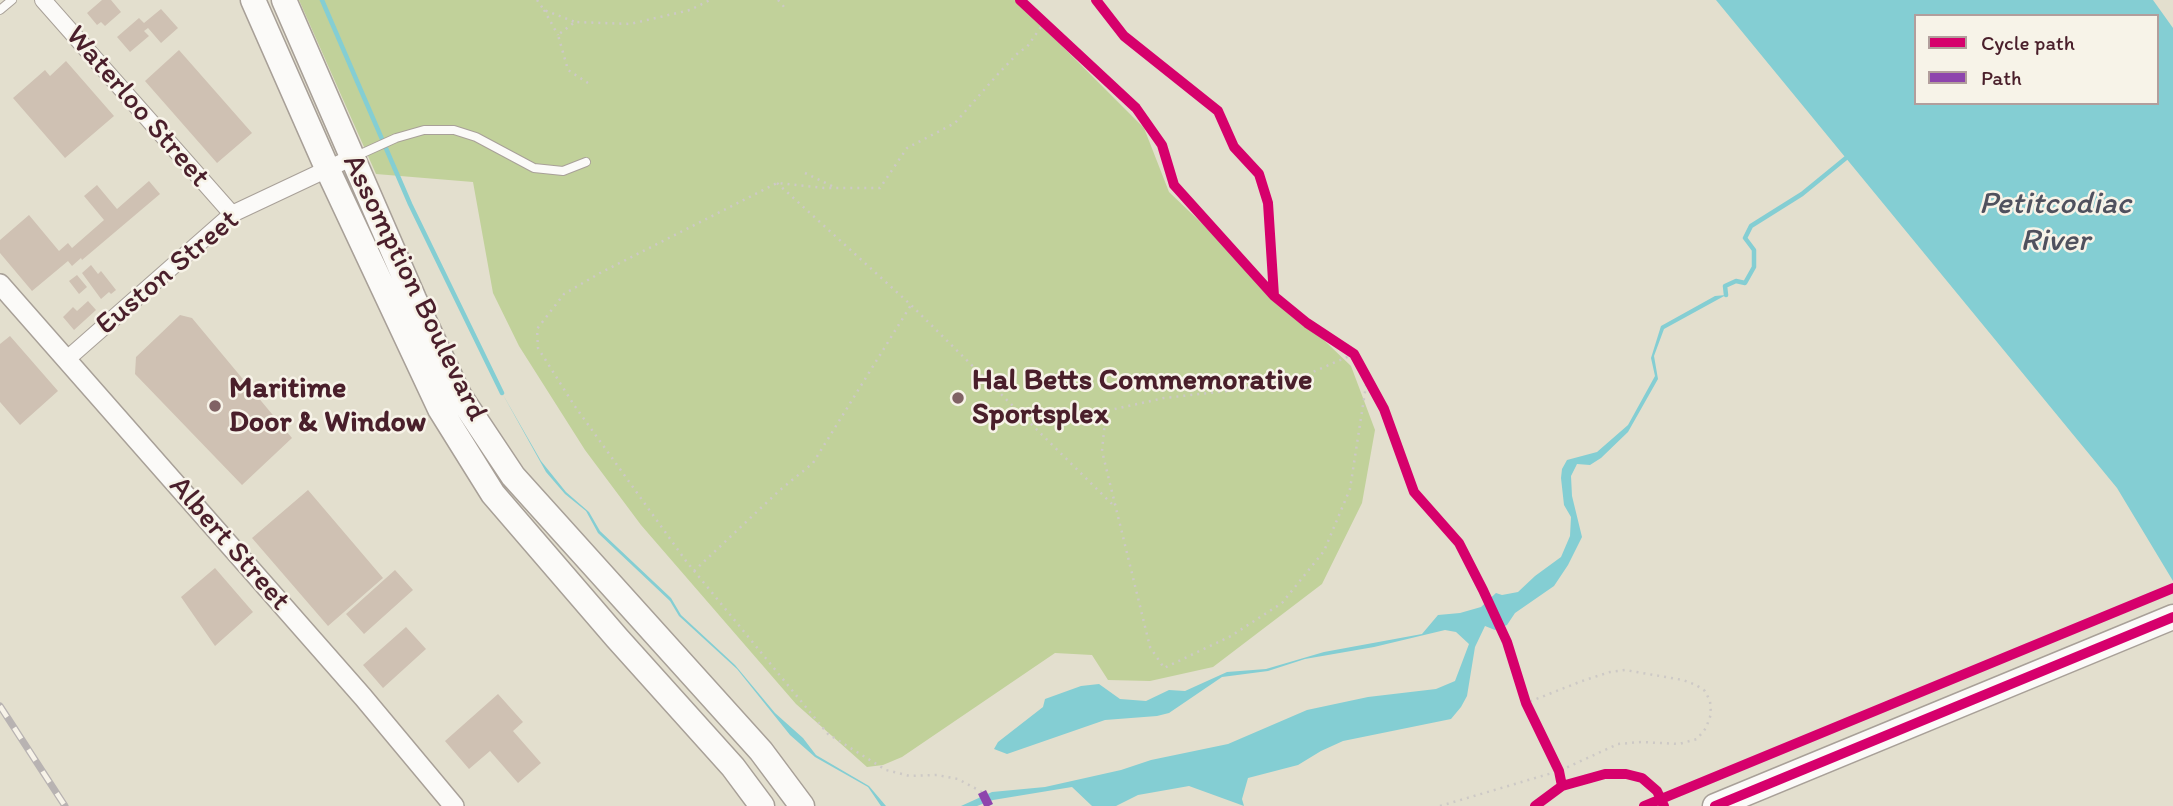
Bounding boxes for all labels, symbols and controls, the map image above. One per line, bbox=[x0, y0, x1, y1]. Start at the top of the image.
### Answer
legend bbox=[1914, 14, 2159, 105]
street label: Waterloo Street bbox=[57, 19, 217, 195]
text: Cycle path bbox=[1981, 30, 2075, 55]
text: Path bbox=[1981, 65, 2022, 90]
street label: Assomption Boulevard bbox=[334, 149, 494, 427]
water label: Petitcodiac River bbox=[1979, 186, 2131, 261]
street label: Euston Street bbox=[89, 203, 247, 343]
place label: Hal Betts Commemorative Sportsplex bbox=[972, 363, 1312, 434]
place label: Maritime Door & Window bbox=[229, 371, 426, 442]
marker: Hal Betts Commemorative Sportsplex bbox=[950, 390, 966, 406]
marker: Maritime Door & Window bbox=[207, 398, 223, 414]
street label: Albert Street bbox=[161, 469, 297, 619]

